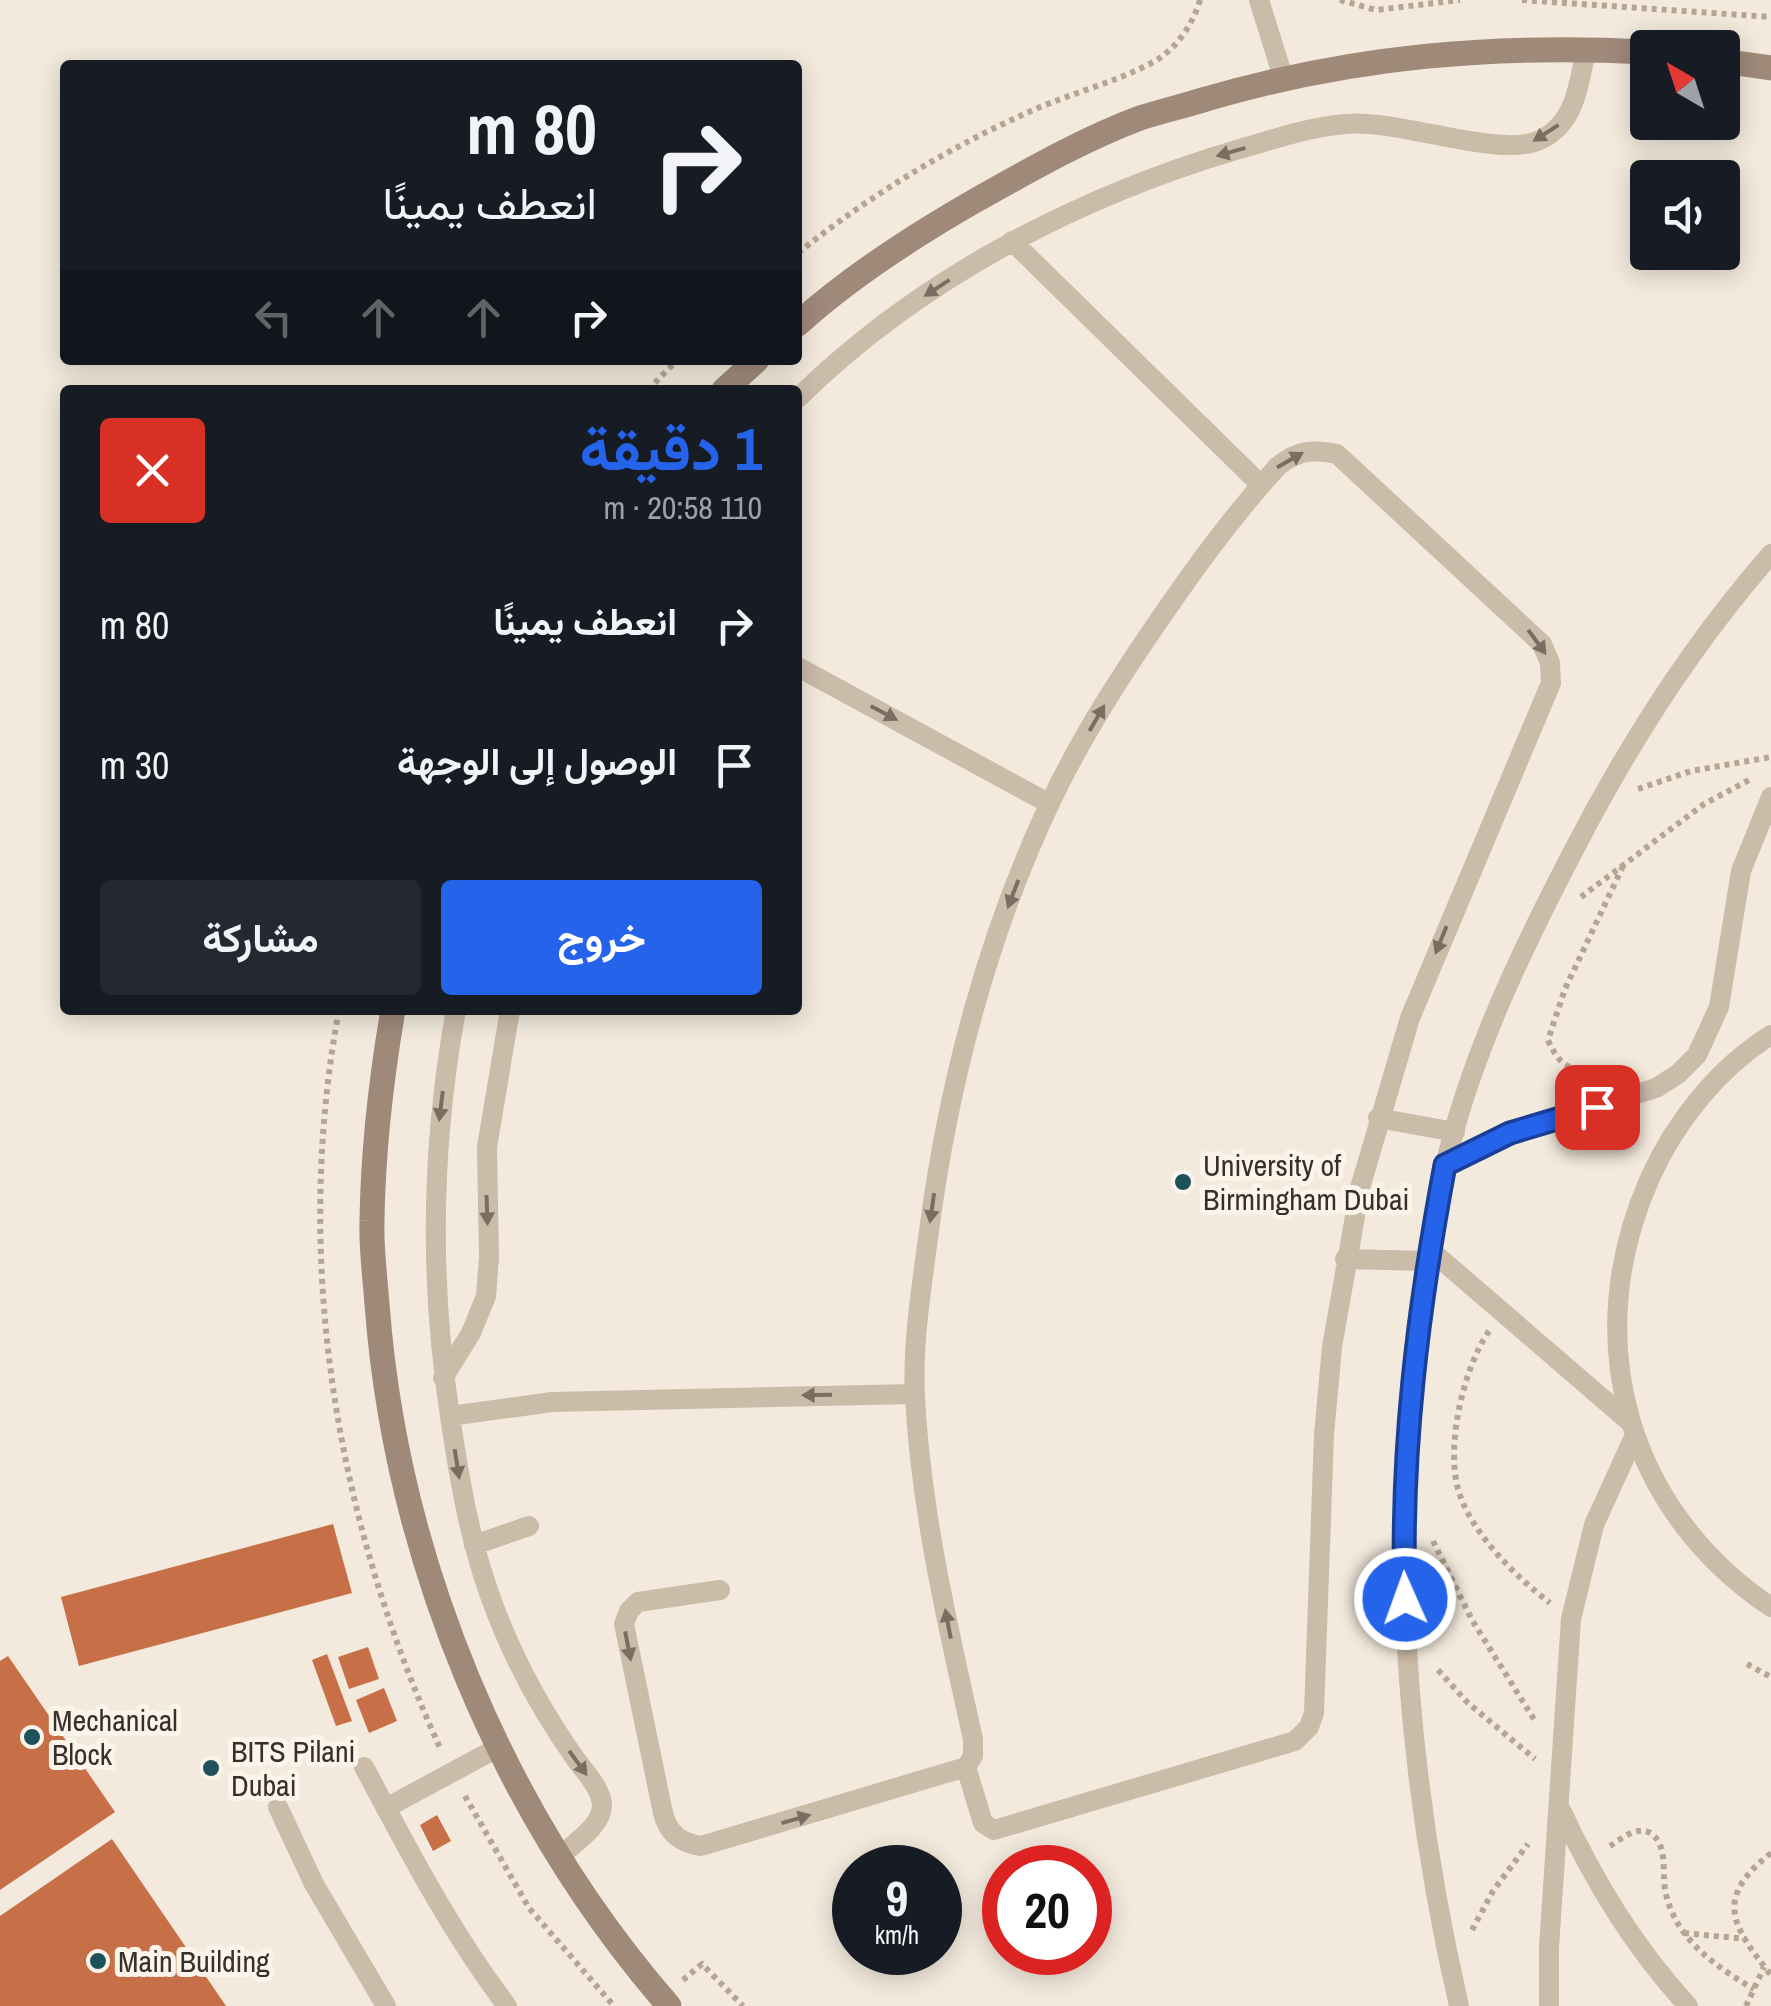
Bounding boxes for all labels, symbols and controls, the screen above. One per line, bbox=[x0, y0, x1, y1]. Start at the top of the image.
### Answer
north arrow bbox=[1630, 30, 1740, 140]
map controls bbox=[1630, 30, 1740, 270]
text: 80 m bbox=[466, 82, 597, 176]
icon: right bbox=[632, 100, 762, 230]
one-way arrow bbox=[1533, 123, 1560, 142]
one-way arrow bbox=[1215, 145, 1246, 160]
button: sound bbox=[1630, 160, 1740, 270]
text: انعطف يمينًا bbox=[382, 172, 597, 233]
one-way arrow bbox=[923, 278, 951, 297]
icon: left bbox=[246, 290, 301, 345]
icon: ahead bbox=[351, 290, 406, 345]
icon: ahead bbox=[456, 290, 511, 345]
icon: right bbox=[561, 290, 616, 345]
text: 1 دقيقة bbox=[579, 408, 762, 489]
button: close bbox=[100, 418, 205, 523]
one-way arrow bbox=[1277, 452, 1305, 470]
text: 110 m · 20:58 bbox=[603, 486, 762, 529]
text: انعطف يمينًا bbox=[493, 596, 677, 647]
icon: right bbox=[707, 598, 762, 653]
text: 80 m bbox=[100, 600, 169, 651]
one-way arrow bbox=[1527, 629, 1546, 655]
one-way arrow bbox=[869, 704, 898, 721]
one-way arrow bbox=[1088, 704, 1105, 733]
text: الوصول إلى الوجهة bbox=[397, 736, 677, 787]
icon: arrive bbox=[707, 738, 762, 793]
text: 30 m bbox=[100, 740, 169, 791]
one-way arrow bbox=[1005, 879, 1021, 909]
button: مشاركة bbox=[100, 880, 421, 995]
button: خروج bbox=[441, 880, 762, 995]
one-way arrow bbox=[1433, 925, 1449, 955]
pin bbox=[1555, 1065, 1640, 1150]
icon: arrive bbox=[1570, 1080, 1625, 1135]
one-way arrow bbox=[433, 1091, 449, 1123]
place label: University of Birmingham Dubai bbox=[1203, 1145, 1409, 1219]
marker: University of Birmingham Dubai bbox=[1172, 1171, 1194, 1193]
one-way arrow bbox=[924, 1193, 940, 1224]
one-way arrow bbox=[480, 1195, 496, 1227]
one-way arrow bbox=[801, 1388, 833, 1404]
one-way arrow bbox=[450, 1449, 465, 1481]
position arrow bbox=[1353, 1547, 1457, 1651]
one-way arrow bbox=[940, 1608, 955, 1639]
one-way arrow bbox=[621, 1631, 637, 1662]
place label: Mechanical Block bbox=[52, 1700, 178, 1774]
marker: Mechanical Block bbox=[21, 1726, 43, 1748]
place label: BITS Pilani Dubai bbox=[231, 1731, 355, 1805]
one-way arrow bbox=[568, 1749, 587, 1776]
marker: BITS Pilani Dubai bbox=[200, 1757, 222, 1779]
one-way arrow bbox=[781, 1810, 812, 1826]
speed limit sign: 20 bbox=[982, 1845, 1112, 1975]
text: 9 bbox=[886, 1864, 908, 1932]
text: km/h bbox=[875, 1918, 919, 1952]
place label: Main Building bbox=[118, 1941, 270, 1981]
marker: Main Building bbox=[87, 1950, 109, 1972]

